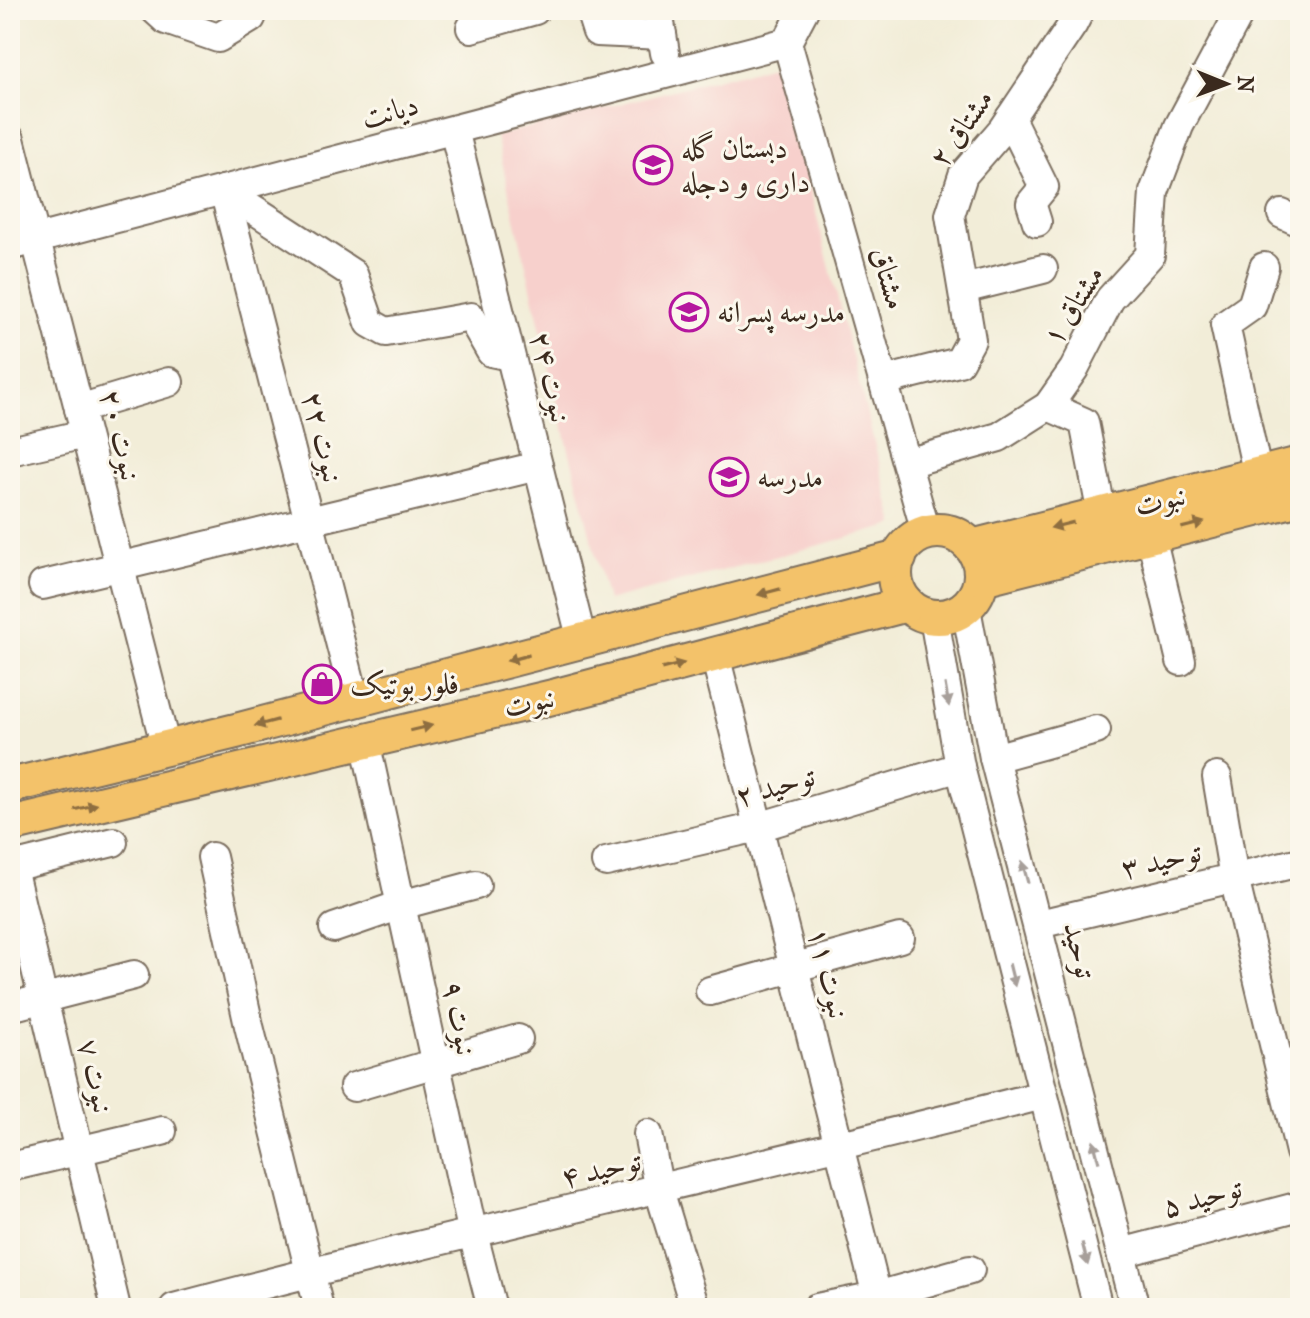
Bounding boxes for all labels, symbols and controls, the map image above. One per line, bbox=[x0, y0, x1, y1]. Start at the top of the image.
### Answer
north arrow bbox=[1186, 44, 1266, 124]
text: N bbox=[1232, 76, 1258, 93]
street label: مشتاق ۲ bbox=[922, 82, 1001, 174]
street label: دیانت bbox=[358, 87, 422, 136]
place label: دبستان گله داری و دجله bbox=[681, 130, 810, 200]
school or university icon: دبستان گله داری و دجله bbox=[632, 144, 674, 186]
street label: مشتاق bbox=[863, 243, 914, 313]
street label: مشتاق ۱ bbox=[1035, 259, 1111, 352]
school or university icon: مدرسه پسرانه bbox=[668, 291, 710, 333]
place label: مدرسه پسرانه bbox=[717, 295, 845, 334]
street label: نبوت ۲۴ bbox=[521, 328, 579, 427]
street label: نبوت ۲۰ bbox=[91, 386, 149, 485]
street label: نبوت ۲۲ bbox=[293, 388, 351, 487]
school or university icon: مدرسه bbox=[708, 456, 750, 498]
place label: مدرسه bbox=[757, 460, 823, 495]
street label: نبوت bbox=[1131, 477, 1190, 525]
one-way arrow bbox=[1049, 519, 1074, 532]
one-way arrow bbox=[1181, 519, 1206, 531]
one-way arrow bbox=[757, 587, 782, 599]
one-way arrow bbox=[505, 652, 530, 664]
one-way arrow bbox=[661, 659, 686, 671]
shop icon: فلور بوتیک bbox=[301, 663, 343, 705]
place label: فلور بوتیک bbox=[350, 667, 459, 703]
street label: نبوت bbox=[500, 680, 558, 726]
one-way arrow bbox=[941, 682, 954, 707]
one-way arrow bbox=[254, 718, 279, 730]
one-way arrow bbox=[408, 721, 433, 734]
street label: توحید ۲ bbox=[731, 758, 820, 815]
one-way arrow bbox=[73, 800, 98, 813]
street label: توحید ۳ bbox=[1118, 834, 1205, 888]
one-way arrow bbox=[1018, 859, 1030, 884]
street label: توحید bbox=[1055, 918, 1103, 983]
street label: نبوت ۱۱ bbox=[799, 924, 857, 1023]
one-way arrow bbox=[1007, 963, 1019, 988]
street label: نبوت ۹ bbox=[434, 978, 484, 1059]
street label: نبوت ۷ bbox=[69, 1035, 121, 1117]
one-way arrow bbox=[1089, 1138, 1101, 1163]
street label: توحید ۴ bbox=[558, 1143, 645, 1197]
street label: توحید ۵ bbox=[1158, 1170, 1246, 1226]
one-way arrow bbox=[1079, 1241, 1091, 1266]

